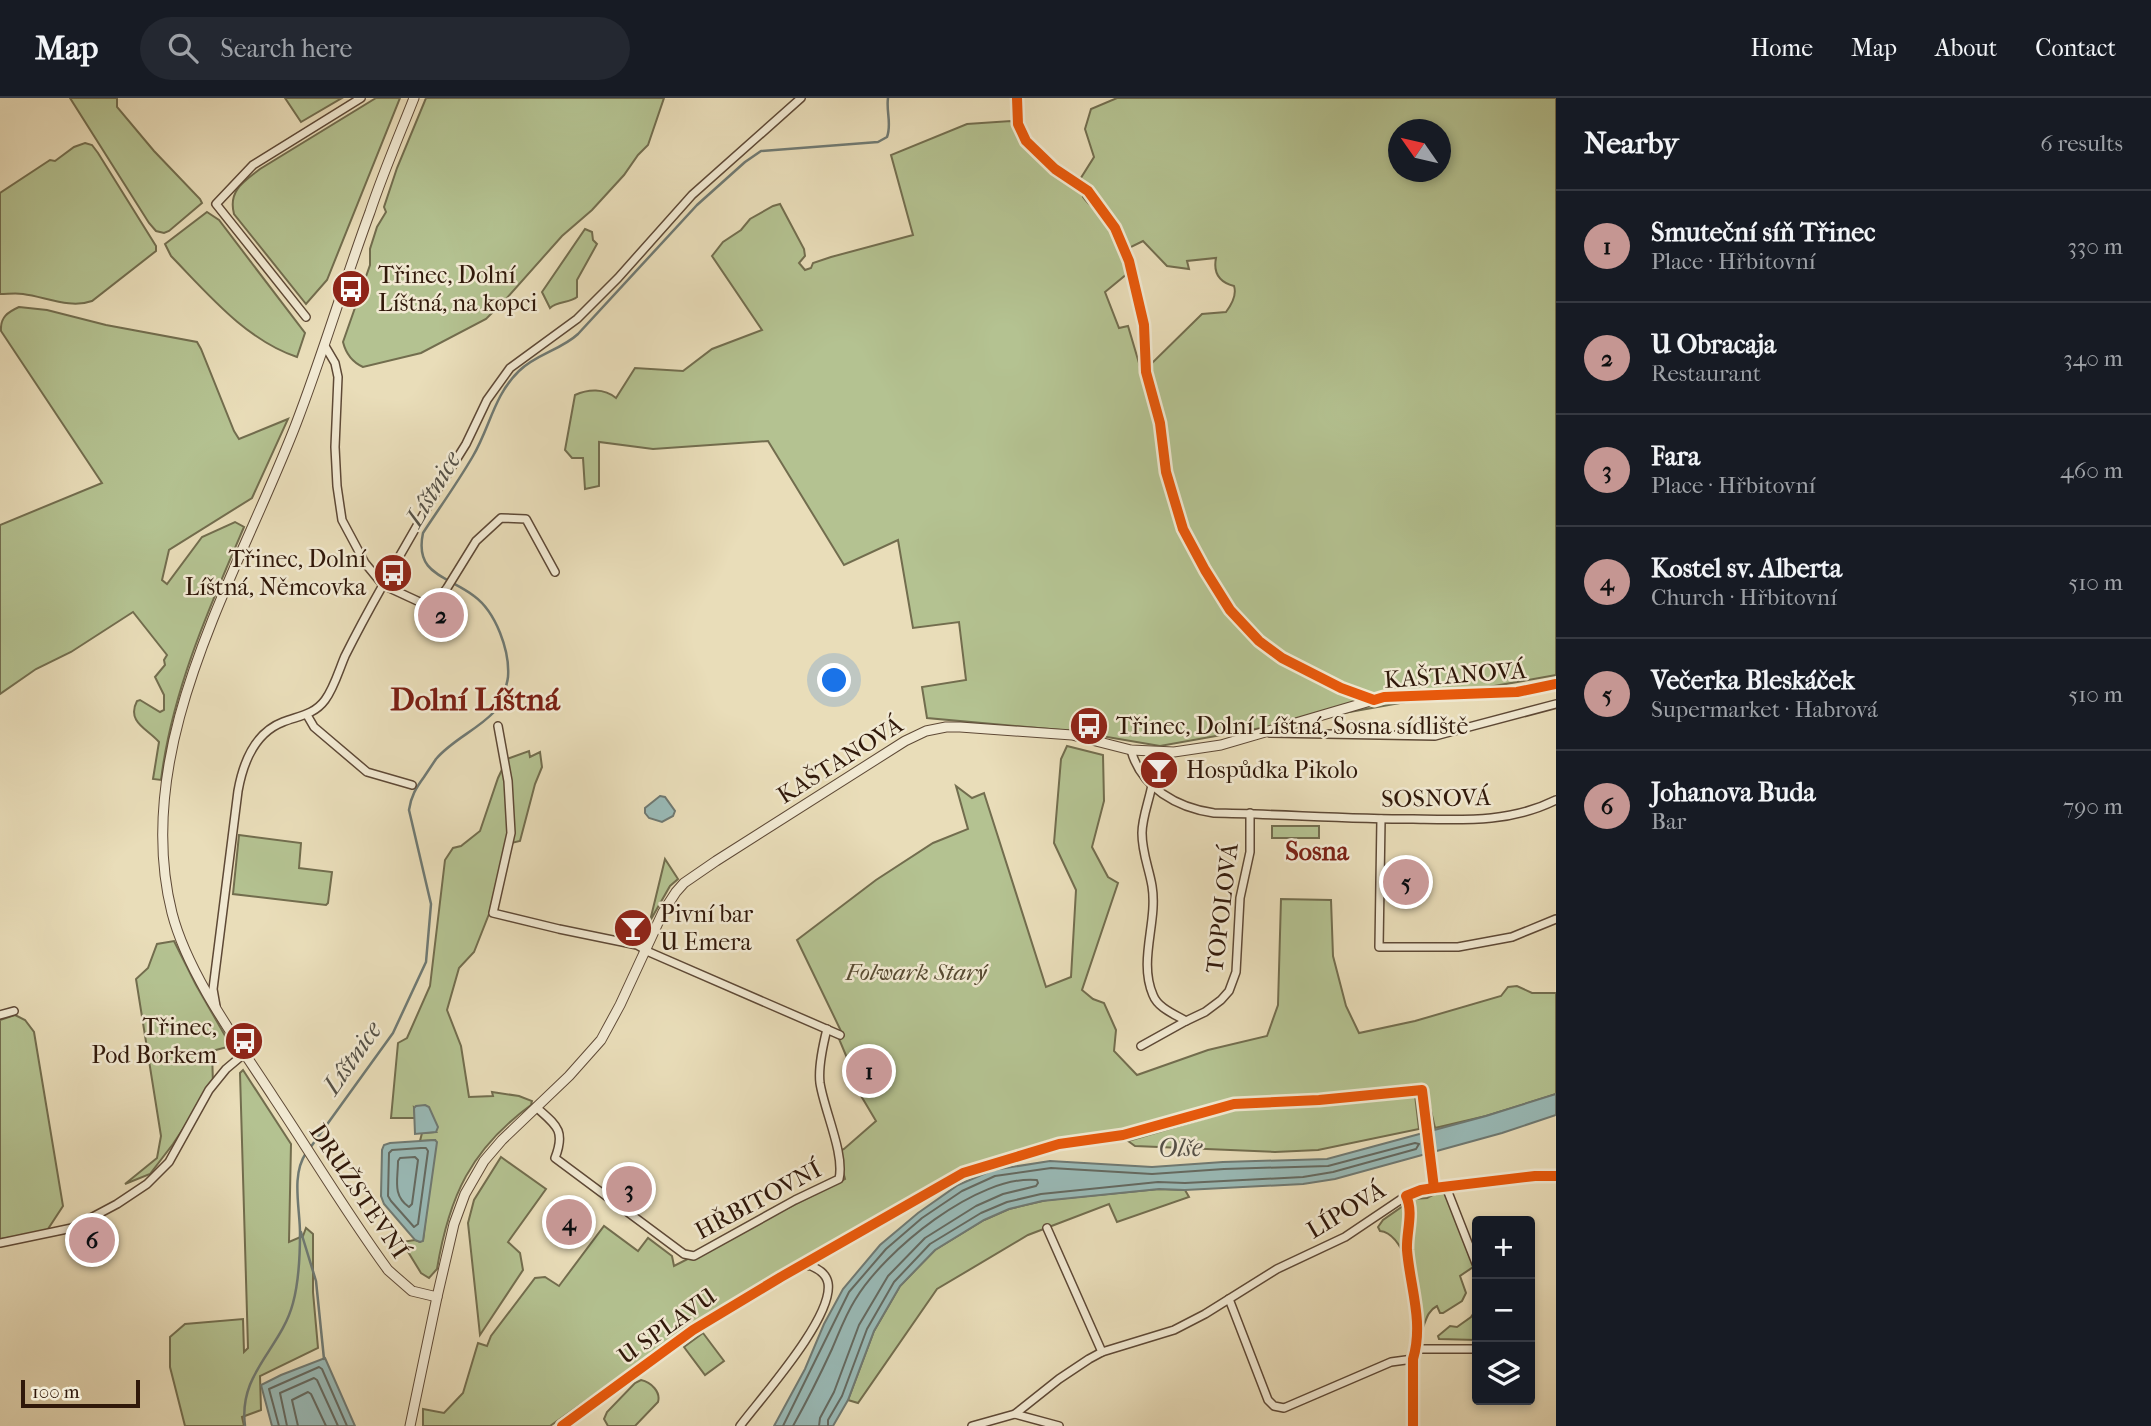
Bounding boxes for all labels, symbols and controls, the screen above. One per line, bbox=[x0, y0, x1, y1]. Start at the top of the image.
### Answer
search box bbox=[140, 17, 630, 80]
text: Map bbox=[35, 29, 98, 68]
icon: search bbox=[164, 29, 202, 67]
text: Search here bbox=[220, 33, 352, 64]
text: Home bbox=[1751, 34, 1813, 62]
text: Map bbox=[1851, 34, 1897, 62]
text: About bbox=[1935, 34, 1997, 62]
text: Contact bbox=[2035, 34, 2116, 62]
north arrow bbox=[1388, 119, 1451, 182]
text: Nearby bbox=[1584, 126, 1679, 161]
text: 6 results bbox=[2040, 130, 2123, 157]
text: Smuteční síň Třinec bbox=[1651, 217, 1876, 248]
text: 1 bbox=[1603, 233, 1611, 260]
text: 330 m bbox=[2067, 233, 2123, 260]
text: Place · Hřbitovní bbox=[1651, 248, 1816, 275]
place label: Třinec, Dolní Líštná, na kopci bbox=[378, 261, 537, 317]
bus stop icon: Třinec, Dolní Líštná, na kopci bbox=[330, 268, 372, 310]
text: U Obracaja bbox=[1651, 329, 1776, 360]
text: 2 bbox=[1601, 345, 1613, 372]
text: 340 m bbox=[2063, 345, 2123, 372]
text: Restaurant bbox=[1651, 360, 1761, 387]
text: Fara bbox=[1651, 441, 1700, 472]
water label: Líštnice bbox=[398, 445, 468, 534]
text: 3 bbox=[1602, 457, 1612, 484]
text: 460 m bbox=[2060, 457, 2123, 484]
text: Place · Hřbitovní bbox=[1651, 472, 1816, 499]
place label: Třinec, Dolní Líštná, Němcovka bbox=[185, 545, 367, 601]
bus stop icon: Třinec, Dolní Líštná, Němcovka bbox=[372, 552, 414, 594]
text: Kostel sv. Alberta bbox=[1651, 553, 1842, 584]
text: 4 bbox=[1600, 569, 1614, 596]
text: 510 m bbox=[2068, 569, 2123, 596]
text: Church · Hřbitovní bbox=[1651, 584, 1837, 611]
pin: 2 bbox=[418, 589, 464, 641]
street label: KAŠTANOVÁ bbox=[1383, 655, 1528, 694]
your location bbox=[817, 663, 851, 697]
text: Večerka Bleskáček bbox=[1651, 665, 1855, 696]
district label: Dolní Líštná bbox=[390, 681, 561, 718]
text: 5 bbox=[1602, 681, 1612, 708]
text: 510 m bbox=[2068, 681, 2123, 708]
text: Supermarket · Habrová bbox=[1651, 696, 1878, 723]
bus stop icon: Třinec, Dolní Líštná, Sosna sídliště bbox=[1068, 705, 1110, 747]
street label: KAŠTANOVÁ bbox=[772, 709, 908, 810]
place label: Třinec, Dolní Líštná, Sosna sídliště bbox=[1116, 712, 1469, 740]
bar icon: Hospůdka Pikolo bbox=[1138, 749, 1180, 791]
place label: Hospůdka Pikolo bbox=[1186, 756, 1358, 784]
text: Johanova Buda bbox=[1651, 777, 1816, 808]
street label: SOSNOVÁ bbox=[1381, 782, 1492, 813]
text: 6 bbox=[1601, 793, 1613, 820]
text: 790 m bbox=[2063, 793, 2123, 820]
text: Bar bbox=[1651, 808, 1686, 835]
district label: Sosna bbox=[1285, 836, 1350, 867]
street label: TOPOLOVÁ bbox=[1199, 841, 1244, 975]
pin: 5 bbox=[1383, 856, 1429, 908]
place label: Pivní bar U Emera bbox=[660, 900, 754, 956]
bar icon: Pivní bar U Emera bbox=[612, 907, 654, 949]
park label: Folwark Starý bbox=[844, 958, 989, 986]
place label: Třinec, Pod Borkem bbox=[91, 1013, 217, 1069]
water label: Líštnice bbox=[315, 1014, 389, 1102]
bus stop icon: Třinec, Pod Borkem bbox=[223, 1020, 265, 1062]
pin: 1 bbox=[846, 1045, 892, 1097]
street label: DRUŽSTEVNÍ bbox=[304, 1118, 415, 1264]
water label: Olše bbox=[1157, 1132, 1204, 1164]
street label: HŘBITOVNÍ bbox=[690, 1154, 827, 1245]
pin: 3 bbox=[606, 1163, 652, 1215]
street label: LÍPOVÁ bbox=[1301, 1175, 1391, 1244]
pin: 4 bbox=[546, 1196, 592, 1248]
pin: 6 bbox=[69, 1214, 115, 1266]
map controls bbox=[1472, 1216, 1535, 1405]
button: + bbox=[1472, 1216, 1535, 1279]
button: − bbox=[1472, 1279, 1535, 1342]
street label: U SPLAVU bbox=[612, 1282, 722, 1370]
button: layers bbox=[1472, 1342, 1535, 1405]
scale bar bbox=[21, 1377, 140, 1409]
text: 100 m bbox=[32, 1381, 80, 1403]

